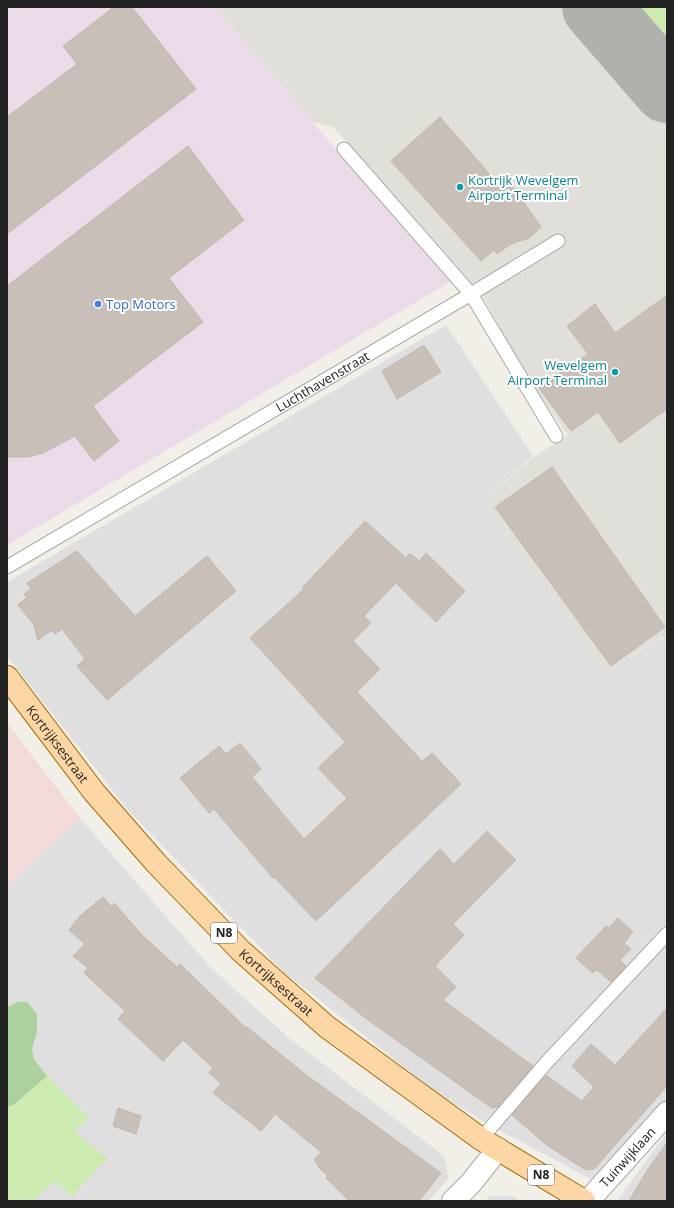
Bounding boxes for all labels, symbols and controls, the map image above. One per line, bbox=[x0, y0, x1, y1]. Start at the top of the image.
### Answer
place label: Kortrijk Wevelgem Airport Terminal bbox=[468, 171, 579, 204]
marker: Kortrijk Wevelgem Airport Terminal bbox=[455, 182, 465, 192]
place label: Top Motors bbox=[106, 295, 176, 313]
marker: Top Motors bbox=[93, 299, 103, 309]
street label: Luchthavenstraat bbox=[272, 347, 373, 416]
place label: Wevelgem Airport Terminal bbox=[508, 356, 607, 389]
marker: Wevelgem Airport Terminal bbox=[610, 367, 620, 377]
street label: Kortrijksestraat bbox=[22, 701, 93, 787]
road number: N8 bbox=[211, 923, 237, 943]
street label: Kortrijksestraat bbox=[235, 945, 318, 1020]
street label: Tuinwijklaan bbox=[595, 1123, 659, 1191]
road number: N8 bbox=[528, 1165, 554, 1185]

